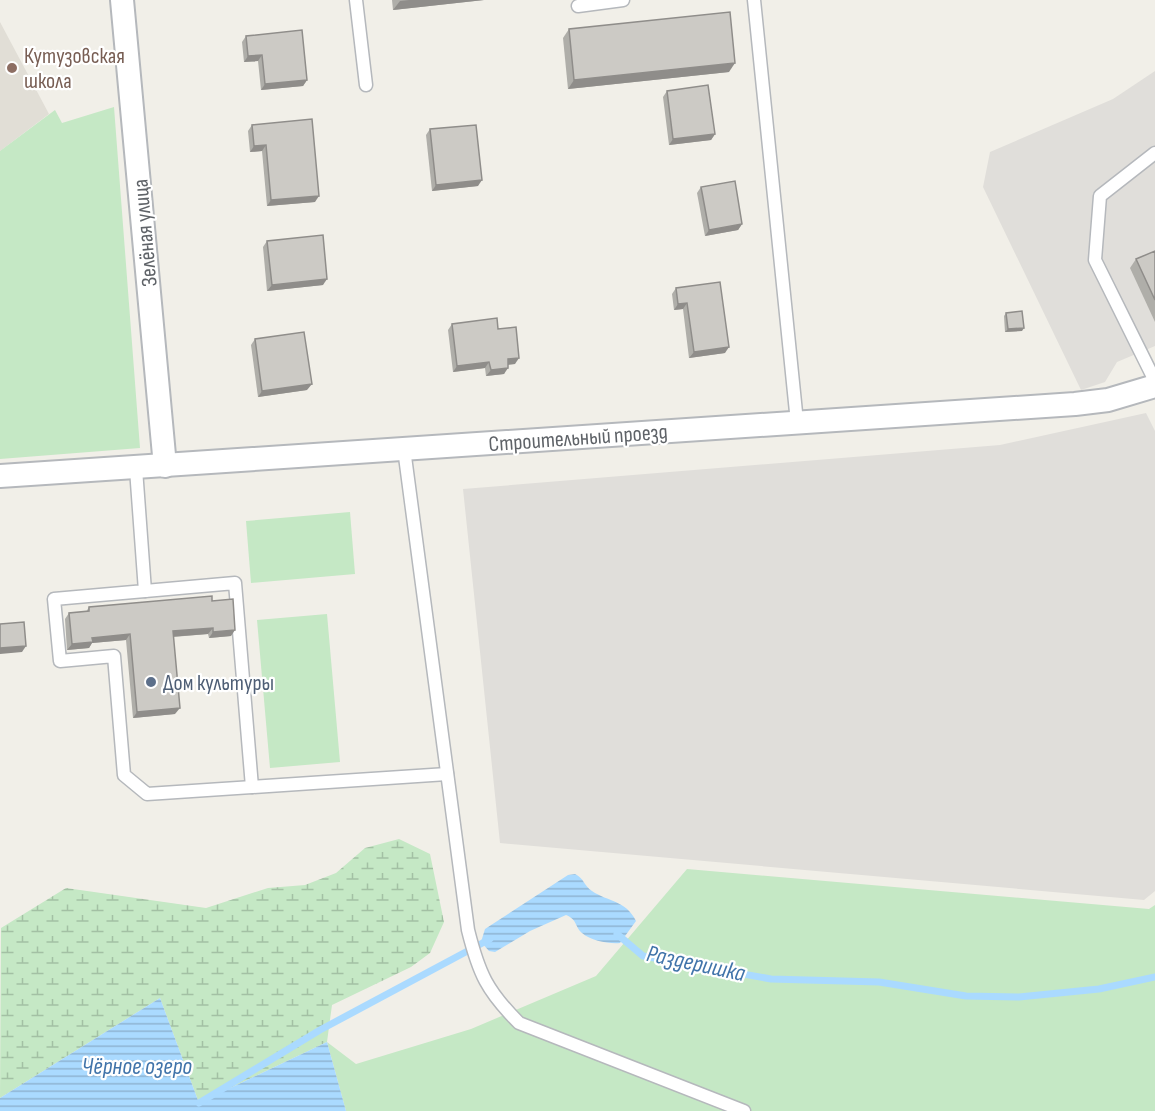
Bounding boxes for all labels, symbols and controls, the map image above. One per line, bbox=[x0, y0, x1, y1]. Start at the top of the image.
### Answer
place label: Кутузовская школа bbox=[24, 43, 125, 95]
marker: Кутузовская школа bbox=[5, 61, 19, 75]
street label: Зелёная улица bbox=[127, 178, 164, 288]
street label: Строительный проезд bbox=[488, 419, 668, 458]
place label: Дом культуры bbox=[163, 670, 274, 697]
marker: Дом культуры bbox=[144, 675, 158, 689]
water label: Раздеришка bbox=[644, 939, 748, 988]
water label: Чёрное озеро bbox=[82, 1052, 192, 1081]

